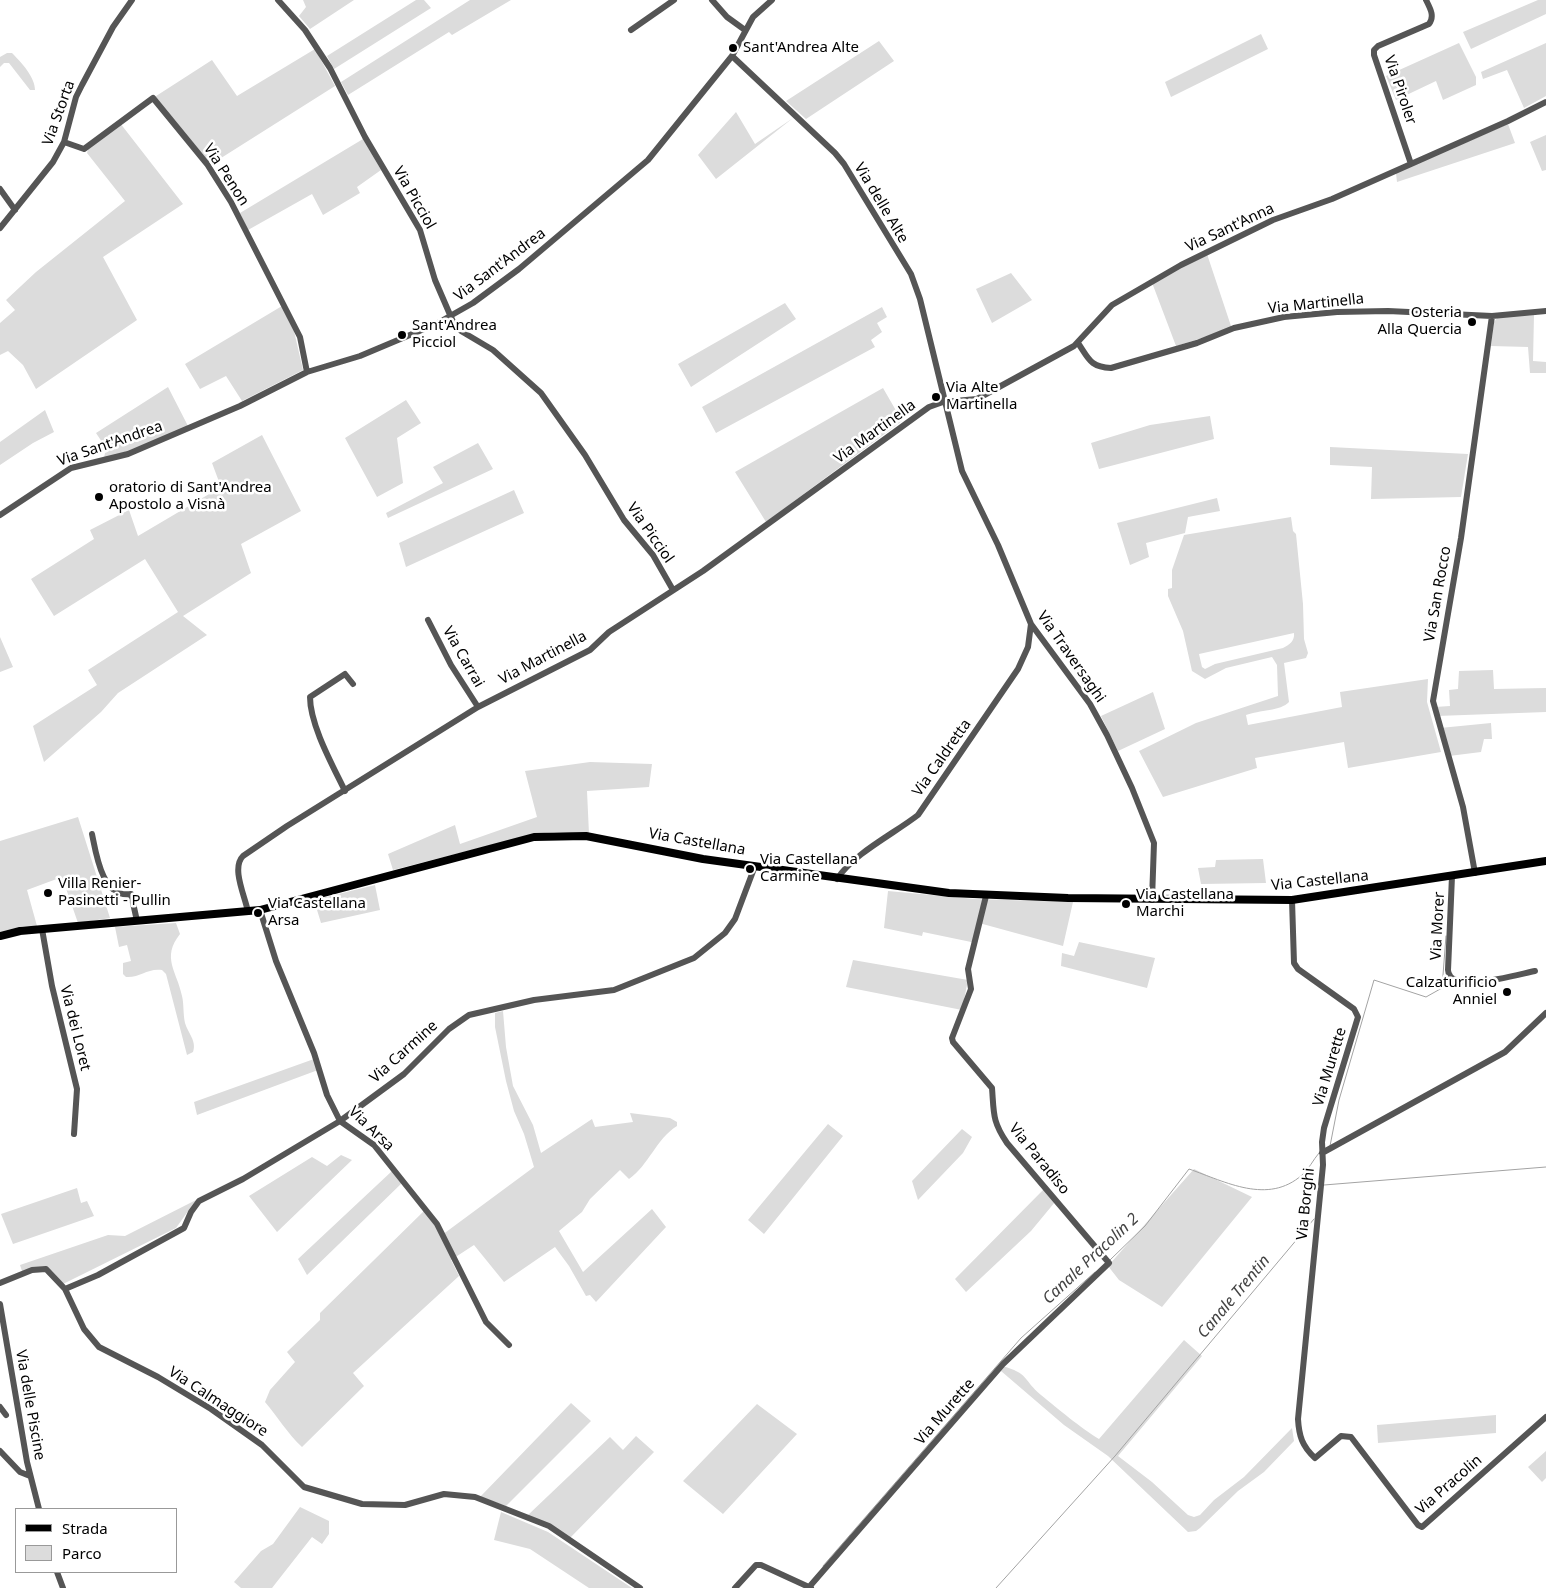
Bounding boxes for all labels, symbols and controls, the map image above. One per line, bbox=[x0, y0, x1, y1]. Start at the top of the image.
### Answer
place label: Sant'Andrea Alte bbox=[743, 39, 859, 57]
marker: Sant'Andrea Alte bbox=[727, 42, 739, 54]
street label: Via Piroler bbox=[1380, 53, 1420, 127]
street label: Via Storta bbox=[39, 78, 79, 148]
street label: Via Penon bbox=[199, 141, 253, 209]
street label: Via delle Alte bbox=[850, 160, 912, 246]
street label: Via Picciol bbox=[389, 163, 439, 233]
street label: Via Sant'Anna bbox=[1183, 200, 1277, 256]
street label: Via Sant'Andrea bbox=[451, 225, 549, 305]
street label: Via Martinella bbox=[1267, 290, 1365, 318]
place label: Osteria Alla Quercia bbox=[1378, 304, 1462, 339]
marker: Osteria Alla Quercia bbox=[1466, 316, 1478, 328]
place label: Sant'Andrea Picciol bbox=[412, 317, 497, 352]
marker: Sant'Andrea Picciol bbox=[396, 329, 408, 341]
place label: Via Alte Martinella bbox=[946, 379, 1017, 414]
marker: Via Alte Martinella bbox=[930, 391, 942, 403]
street label: Via Martinella bbox=[831, 396, 919, 468]
street label: Via Sant'Andrea bbox=[55, 418, 165, 470]
place label: oratorio di Sant'Andrea Apostolo a Visnà bbox=[109, 479, 272, 514]
marker: oratorio di Sant'Andrea Apostolo a Visnà bbox=[93, 491, 105, 503]
street label: Via Picciol bbox=[623, 499, 677, 567]
street label: Via San Rocco bbox=[1421, 545, 1455, 643]
street label: Via Traversaghi bbox=[1033, 608, 1109, 706]
street label: Via Carrai bbox=[438, 623, 488, 691]
street label: Via Martinella bbox=[496, 627, 590, 689]
street label: Via Caldretta bbox=[909, 716, 975, 800]
street label: Via Castellana bbox=[647, 825, 747, 859]
place label: Via Castellana Carmine bbox=[760, 851, 858, 886]
marker: Via Castellana Carmine bbox=[744, 863, 756, 875]
street label: Via Castellana bbox=[1270, 867, 1370, 895]
place label: Villa Renier- Pasinetti - Pullin bbox=[58, 875, 171, 910]
place label: Via Castellana Marchi bbox=[1136, 886, 1234, 921]
marker: Villa Renier- Pasinetti - Pullin bbox=[42, 887, 54, 899]
street label: Via Morer bbox=[1427, 891, 1449, 961]
place label: Via Castellana Arsa bbox=[268, 895, 366, 930]
marker: Via Castellana Marchi bbox=[1120, 898, 1132, 910]
marker: Via Castellana Arsa bbox=[252, 907, 264, 919]
place label: Calzaturificio Anniel bbox=[1406, 974, 1497, 1009]
street label: Via dei Loret bbox=[56, 983, 94, 1073]
marker: Calzaturificio Anniel bbox=[1501, 986, 1513, 998]
street label: Via Carmine bbox=[366, 1017, 442, 1087]
street label: Via Murette bbox=[1309, 1025, 1351, 1109]
street label: Via Arsa bbox=[344, 1103, 398, 1155]
street label: Via Paradiso bbox=[1005, 1120, 1073, 1198]
street label: Via Borghi bbox=[1293, 1167, 1319, 1241]
water label: Canale Pracolin 2 bbox=[1039, 1210, 1143, 1308]
water label: Canale Trentin bbox=[1194, 1252, 1274, 1342]
street label: Via delle Piscine bbox=[11, 1348, 49, 1462]
street label: Via Calmaggiore bbox=[165, 1363, 271, 1441]
street label: Via Murette bbox=[911, 1375, 979, 1449]
street label: Via Pracolin bbox=[1412, 1451, 1486, 1519]
legend bbox=[15, 1508, 178, 1573]
text: Strada bbox=[62, 1518, 108, 1538]
text: Parco bbox=[62, 1543, 102, 1563]

